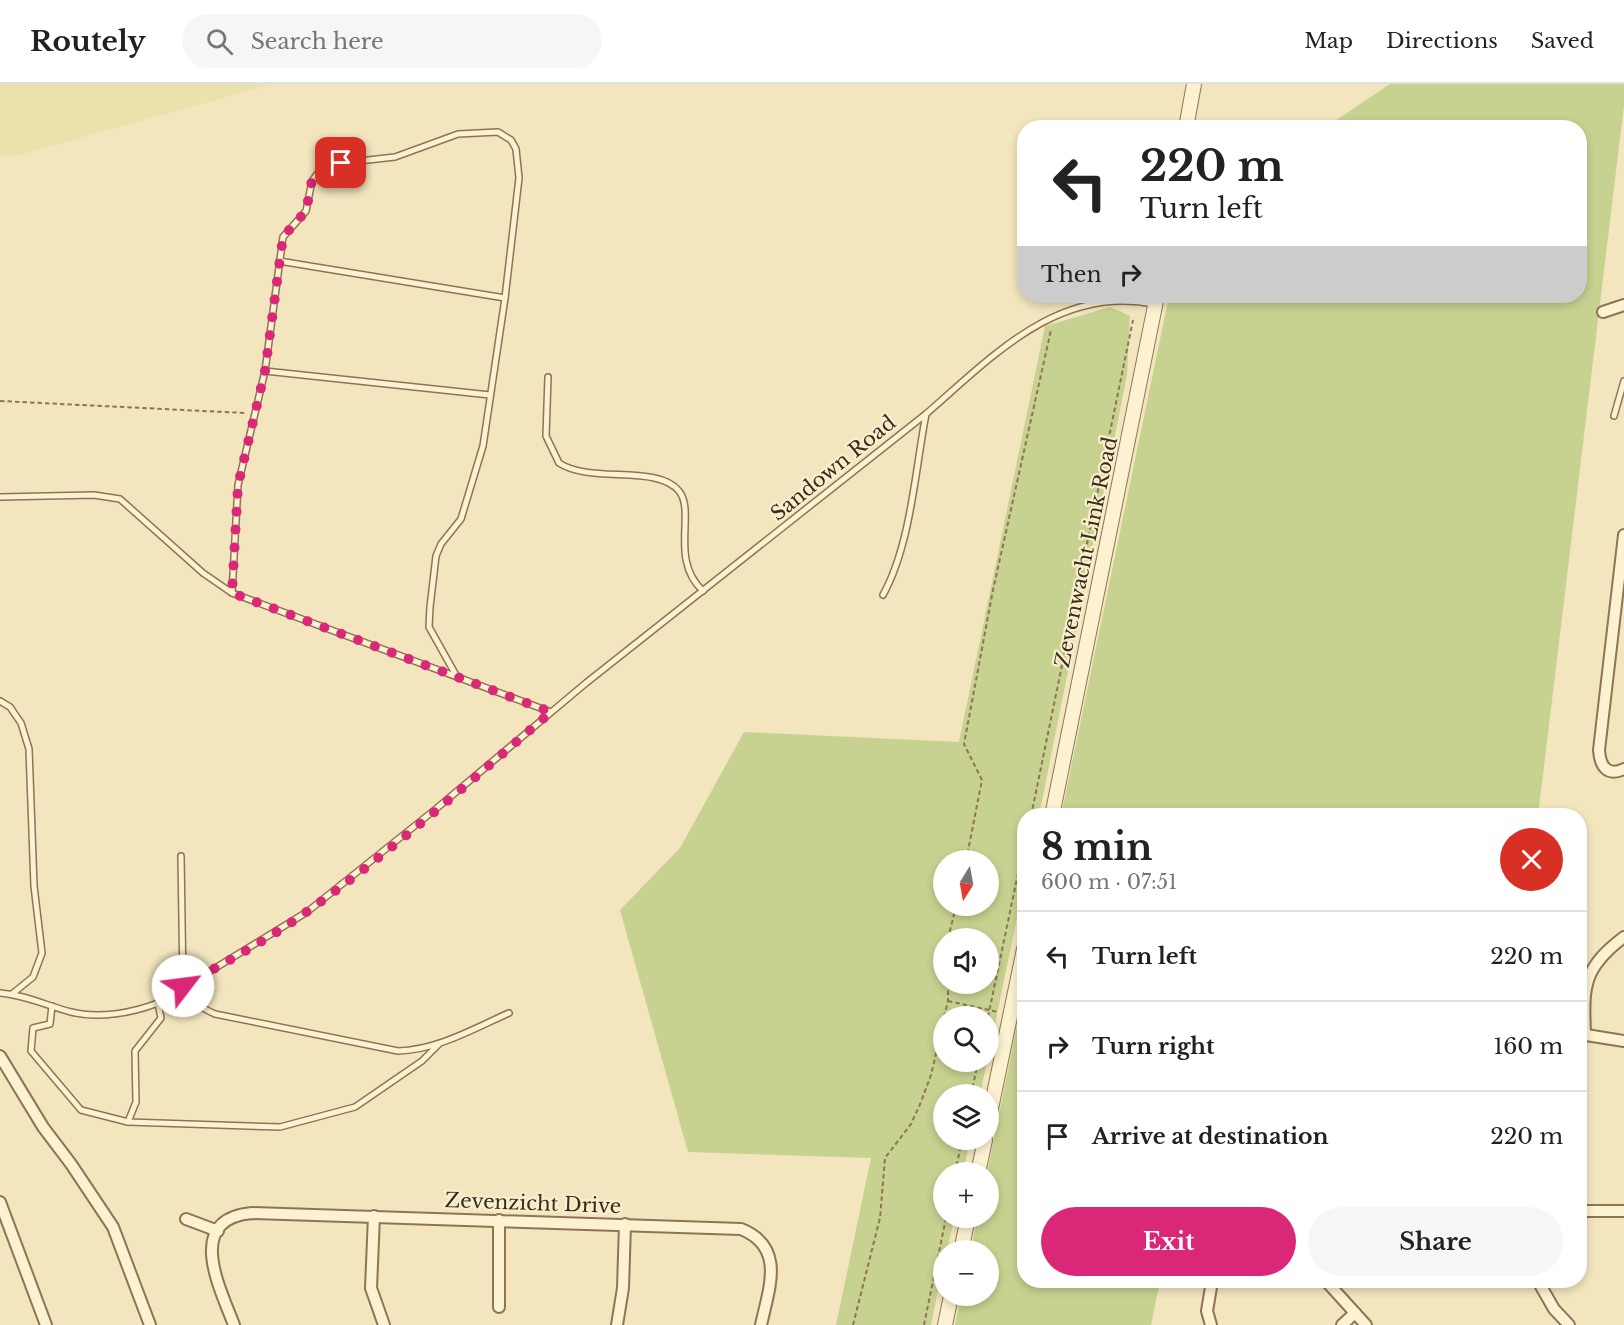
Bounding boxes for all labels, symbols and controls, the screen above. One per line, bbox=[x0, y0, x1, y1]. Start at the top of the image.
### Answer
search box bbox=[182, 14, 602, 68]
text: Routely bbox=[30, 24, 146, 59]
icon: search bbox=[203, 25, 236, 58]
text: Search here bbox=[251, 28, 384, 55]
text: Map bbox=[1304, 28, 1353, 54]
text: Directions bbox=[1386, 28, 1498, 54]
text: Saved bbox=[1531, 28, 1594, 54]
pin bbox=[315, 137, 366, 188]
text: 220 m bbox=[1140, 140, 1284, 192]
icon: left bbox=[1041, 144, 1119, 222]
icon: arrive bbox=[324, 146, 357, 179]
text: Turn left bbox=[1140, 192, 1263, 225]
icon: right bbox=[1114, 258, 1147, 291]
text: Then bbox=[1041, 261, 1102, 288]
street label: Sandown Road bbox=[766, 410, 900, 526]
street label: Zevenwacht Link Road bbox=[1050, 435, 1122, 669]
text: 8 min bbox=[1041, 825, 1152, 870]
button: close bbox=[1500, 828, 1563, 891]
north arrow bbox=[933, 850, 999, 916]
map controls bbox=[933, 850, 999, 1306]
text: 600 m · 07:51 bbox=[1041, 870, 1177, 894]
button: sound bbox=[933, 928, 999, 994]
icon: left bbox=[1041, 940, 1074, 973]
text: Turn left bbox=[1092, 943, 1197, 970]
text: 220 m bbox=[1490, 943, 1563, 970]
position arrow bbox=[151, 954, 215, 1018]
button: search bbox=[933, 1006, 999, 1072]
icon: right bbox=[1041, 1030, 1074, 1063]
text: Turn right bbox=[1092, 1033, 1214, 1060]
text: 160 m bbox=[1493, 1033, 1563, 1060]
button: layers bbox=[933, 1084, 999, 1150]
icon: arrive bbox=[1041, 1120, 1074, 1153]
text: Arrive at destination bbox=[1092, 1123, 1329, 1150]
text: 220 m bbox=[1490, 1123, 1563, 1150]
button: + bbox=[933, 1162, 999, 1228]
street label: Zevenzicht Drive bbox=[444, 1188, 622, 1218]
button: Exit bbox=[1041, 1207, 1296, 1276]
button: Share bbox=[1308, 1207, 1563, 1276]
button: − bbox=[933, 1240, 999, 1306]

